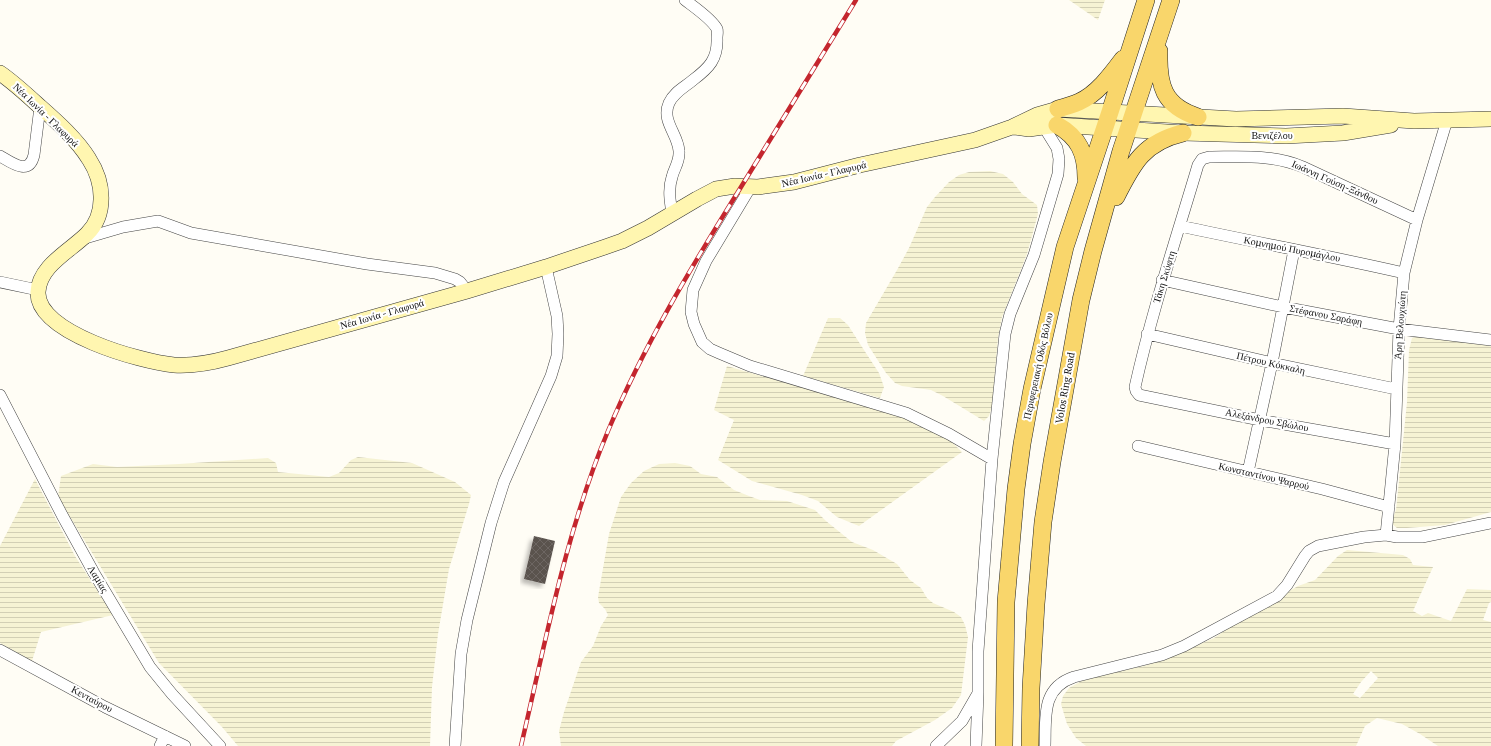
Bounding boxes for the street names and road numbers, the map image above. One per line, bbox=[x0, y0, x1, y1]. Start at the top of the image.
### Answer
street label: Νέα Ιωνία - Γλαφυρά bbox=[10, 80, 82, 150]
street label: Βενιζέλου bbox=[1251, 129, 1293, 142]
street label: Ιωάννη Γούση-Ξάνθου bbox=[1290, 157, 1380, 207]
street label: Νέα Ιωνία - Γλαφυρά bbox=[780, 158, 868, 190]
street label: Κομνημού Πυρομάγλου bbox=[1243, 233, 1341, 265]
street label: Τάκη Σκύφτη bbox=[1150, 249, 1178, 305]
street label: Άρη Βελουχιώτη bbox=[1391, 290, 1409, 360]
street label: Νέα Ιωνία - Γλαφυρά bbox=[339, 296, 426, 332]
street label: Στέφανου Σαράφη bbox=[1288, 302, 1364, 328]
street label: Περιφερειακή Οδός Βόλου bbox=[1020, 311, 1056, 421]
street label: Πέτρου Κόκκαλη bbox=[1235, 349, 1307, 377]
street label: Volos Ring Road bbox=[1052, 351, 1078, 425]
street label: Αλεξάνδρου Σβώλου bbox=[1224, 406, 1310, 434]
street label: Κωνσταντίνου Ψαρρού bbox=[1217, 459, 1311, 493]
street label: Λαμίας bbox=[85, 563, 111, 595]
street label: Κενταύρου bbox=[69, 683, 115, 715]

